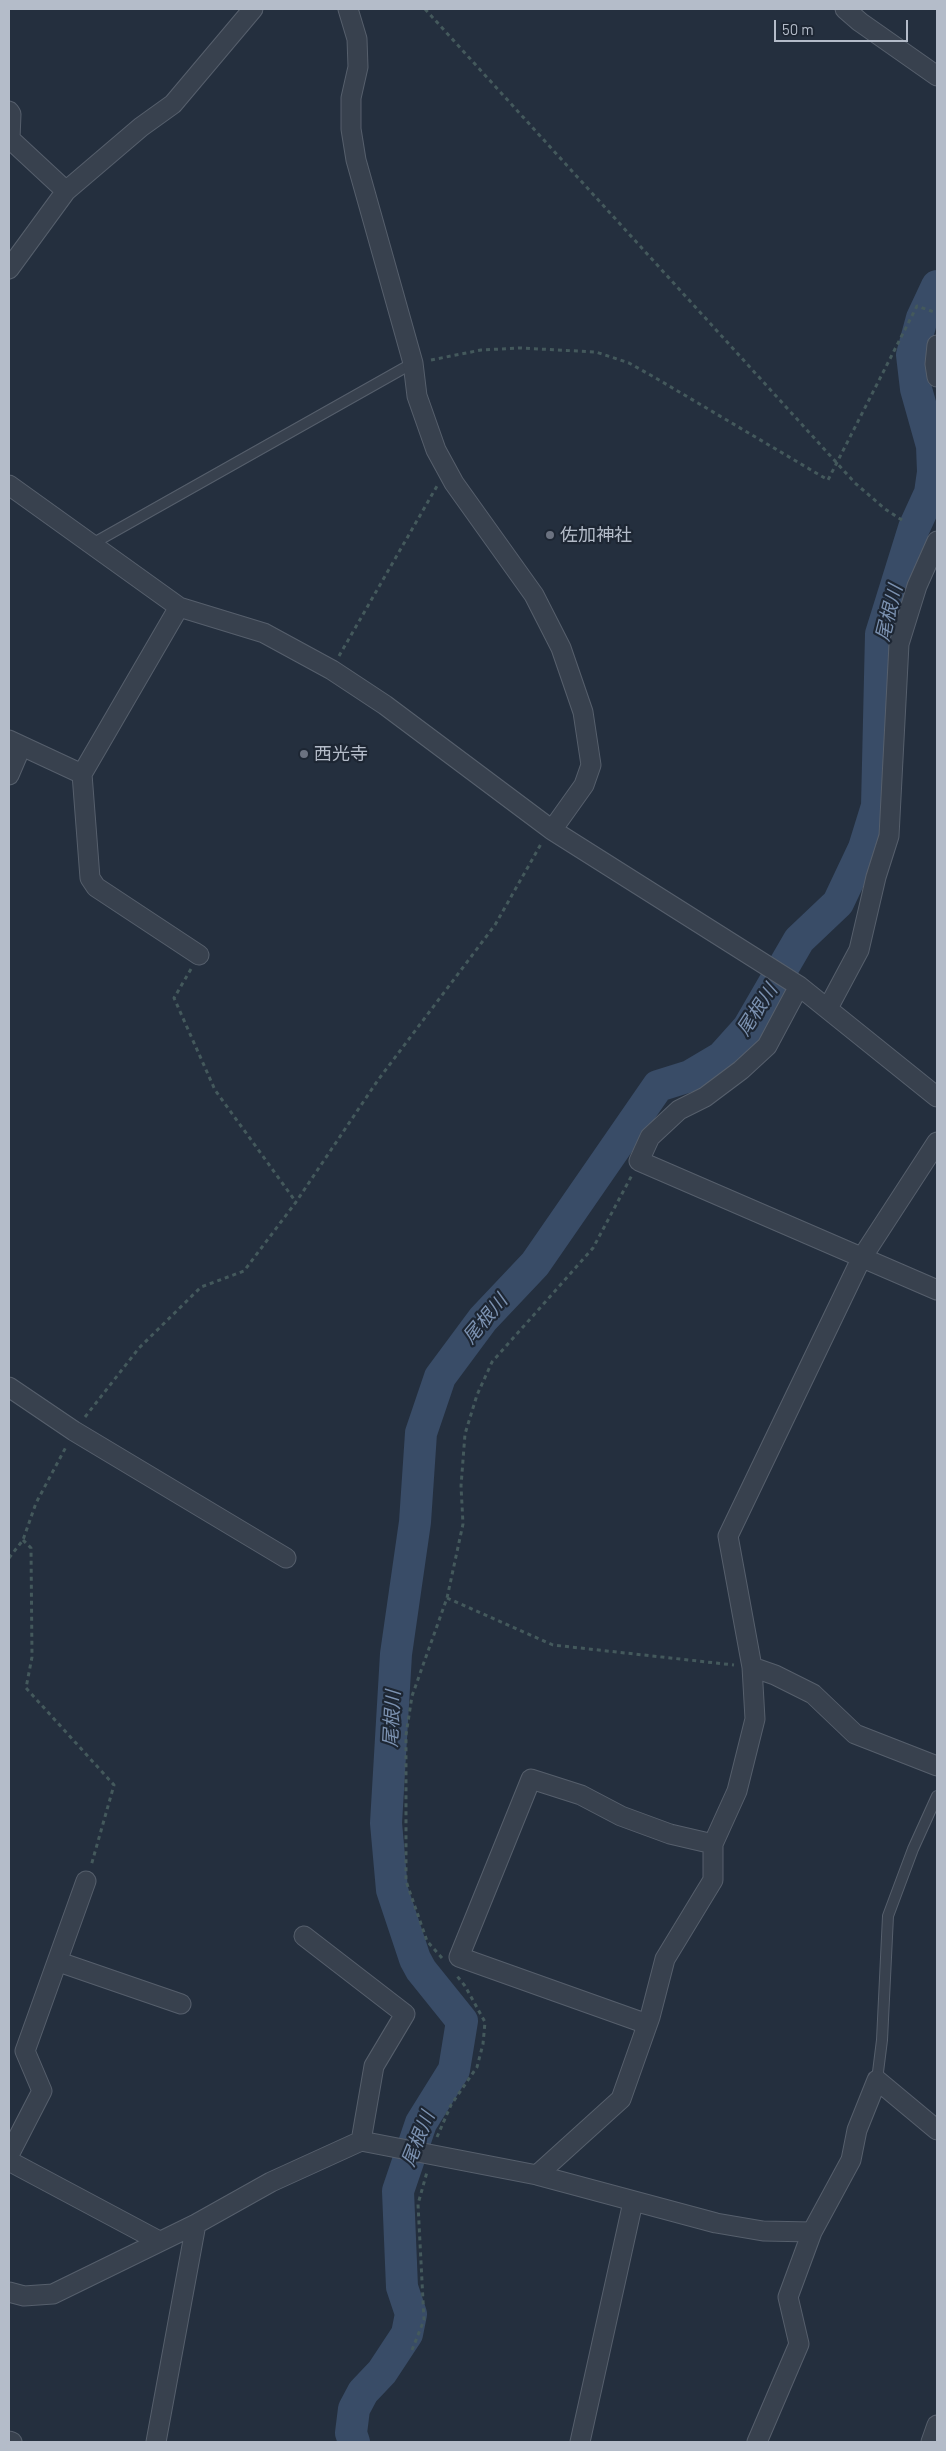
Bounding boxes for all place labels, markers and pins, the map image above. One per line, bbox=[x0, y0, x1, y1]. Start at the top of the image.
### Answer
place label: 佐加神社 bbox=[560, 524, 632, 546]
marker: 佐加神社 bbox=[544, 529, 556, 541]
place label: 西光寺 bbox=[314, 743, 368, 765]
marker: 西光寺 bbox=[298, 748, 310, 760]

